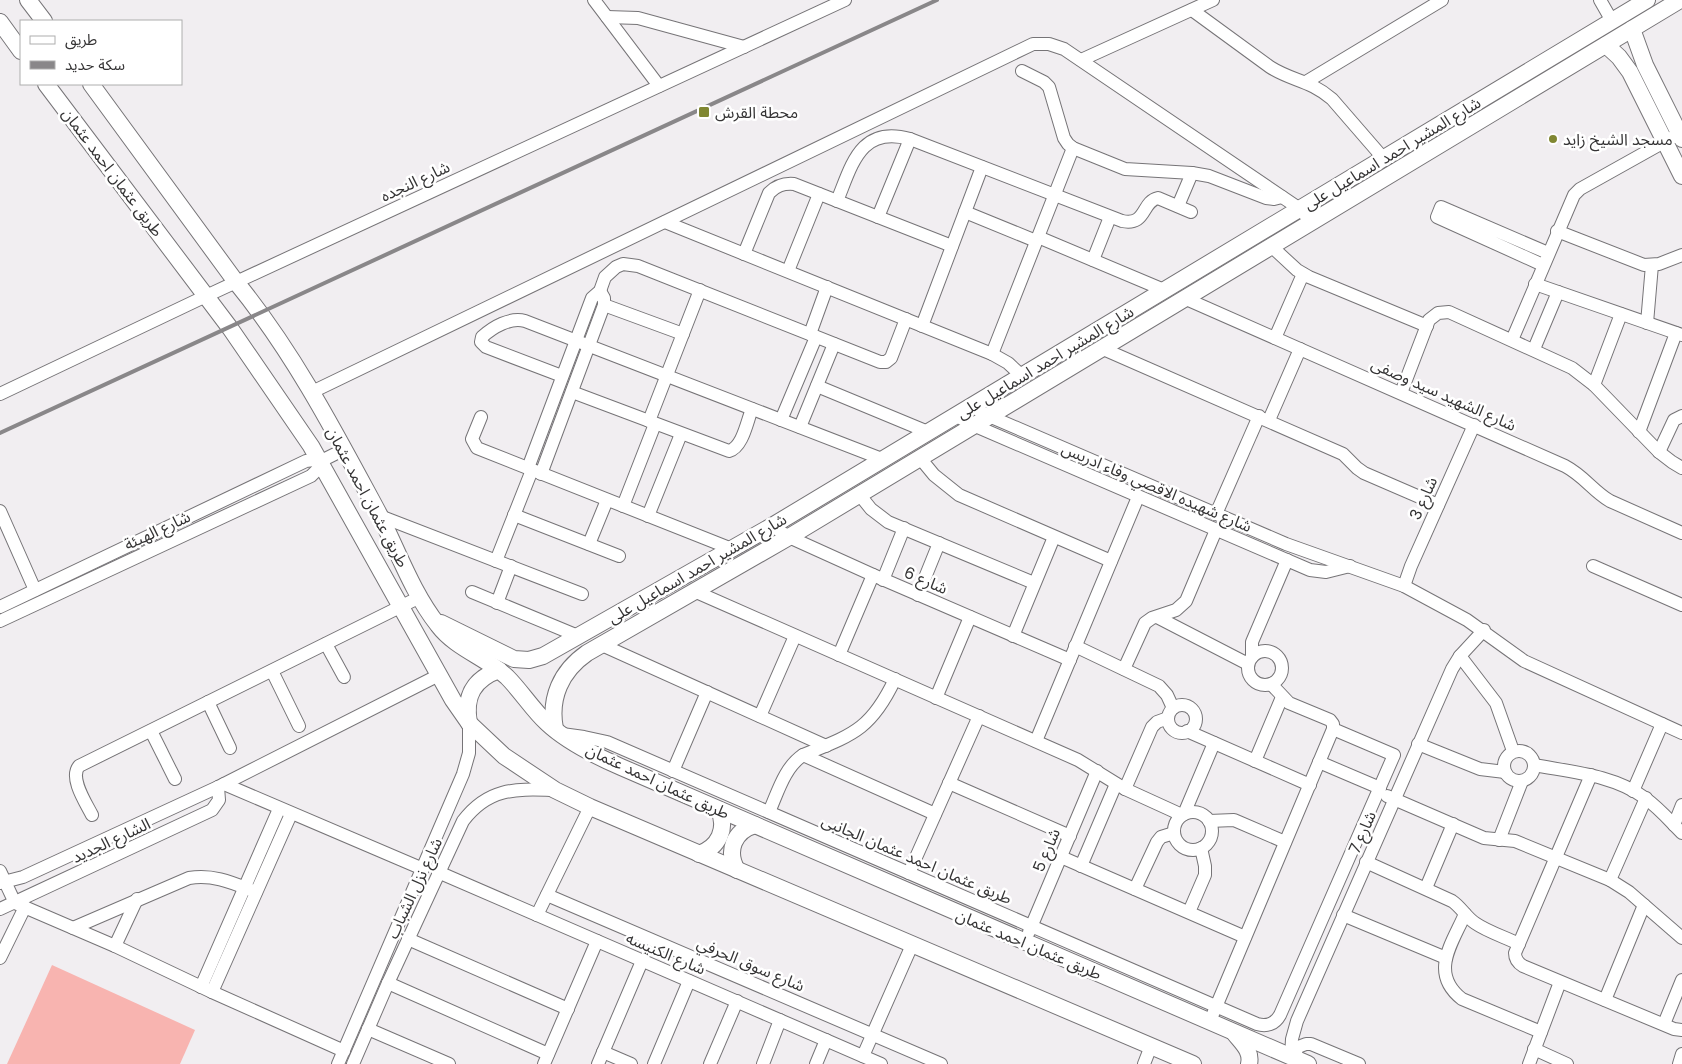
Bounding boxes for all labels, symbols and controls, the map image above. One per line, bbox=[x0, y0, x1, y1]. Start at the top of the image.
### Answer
legend bbox=[20, 20, 182, 85]
text: طريق bbox=[65, 29, 97, 50]
text: سكة حديد bbox=[65, 54, 125, 75]
street label: شارع المشير احمد اسماعيل على bbox=[1299, 91, 1486, 216]
place label: محطة القرش bbox=[715, 101, 798, 124]
street label: طريق عثمان احمد عثمان bbox=[56, 103, 169, 242]
marker: محطة القرش bbox=[697, 105, 711, 119]
place label: مسجد الشيخ زايد bbox=[1563, 128, 1673, 152]
marker: مسجد الشيخ زايد bbox=[1547, 133, 1559, 145]
street label: شارع النجده bbox=[377, 155, 454, 208]
street label: شارع المشير احمد اسماعيل على bbox=[952, 300, 1139, 425]
street label: شارع الشهيد سيد وصفى bbox=[1367, 352, 1520, 438]
street label: طريق عثمان احمد عثمان bbox=[321, 423, 414, 572]
street label: شارع شهيده الاقصي وفاء ادريس bbox=[1058, 437, 1255, 539]
street label: شارع 3 bbox=[1404, 473, 1444, 524]
street label: شارع الهيئة bbox=[120, 505, 195, 557]
street label: شارع المشير احمد اسماعيل على bbox=[604, 508, 791, 630]
street label: شارع 6 bbox=[900, 561, 951, 601]
street label: طريق عثمان احمد عثمان bbox=[582, 738, 733, 825]
street label: شارع 7 bbox=[1343, 807, 1383, 857]
street label: طريق عثمان احمد عثمان الجانبى bbox=[818, 809, 1016, 910]
street label: الشارع الجديد bbox=[68, 812, 155, 870]
street label: شارع 5 bbox=[1027, 825, 1067, 876]
street label: شارع نزل الشباب bbox=[381, 834, 449, 943]
street label: طريق عثمان احمد عثمان bbox=[953, 903, 1105, 986]
street label: شارع الكنيسه bbox=[622, 926, 709, 981]
street label: شارع سوق الحرفي bbox=[693, 931, 808, 998]

